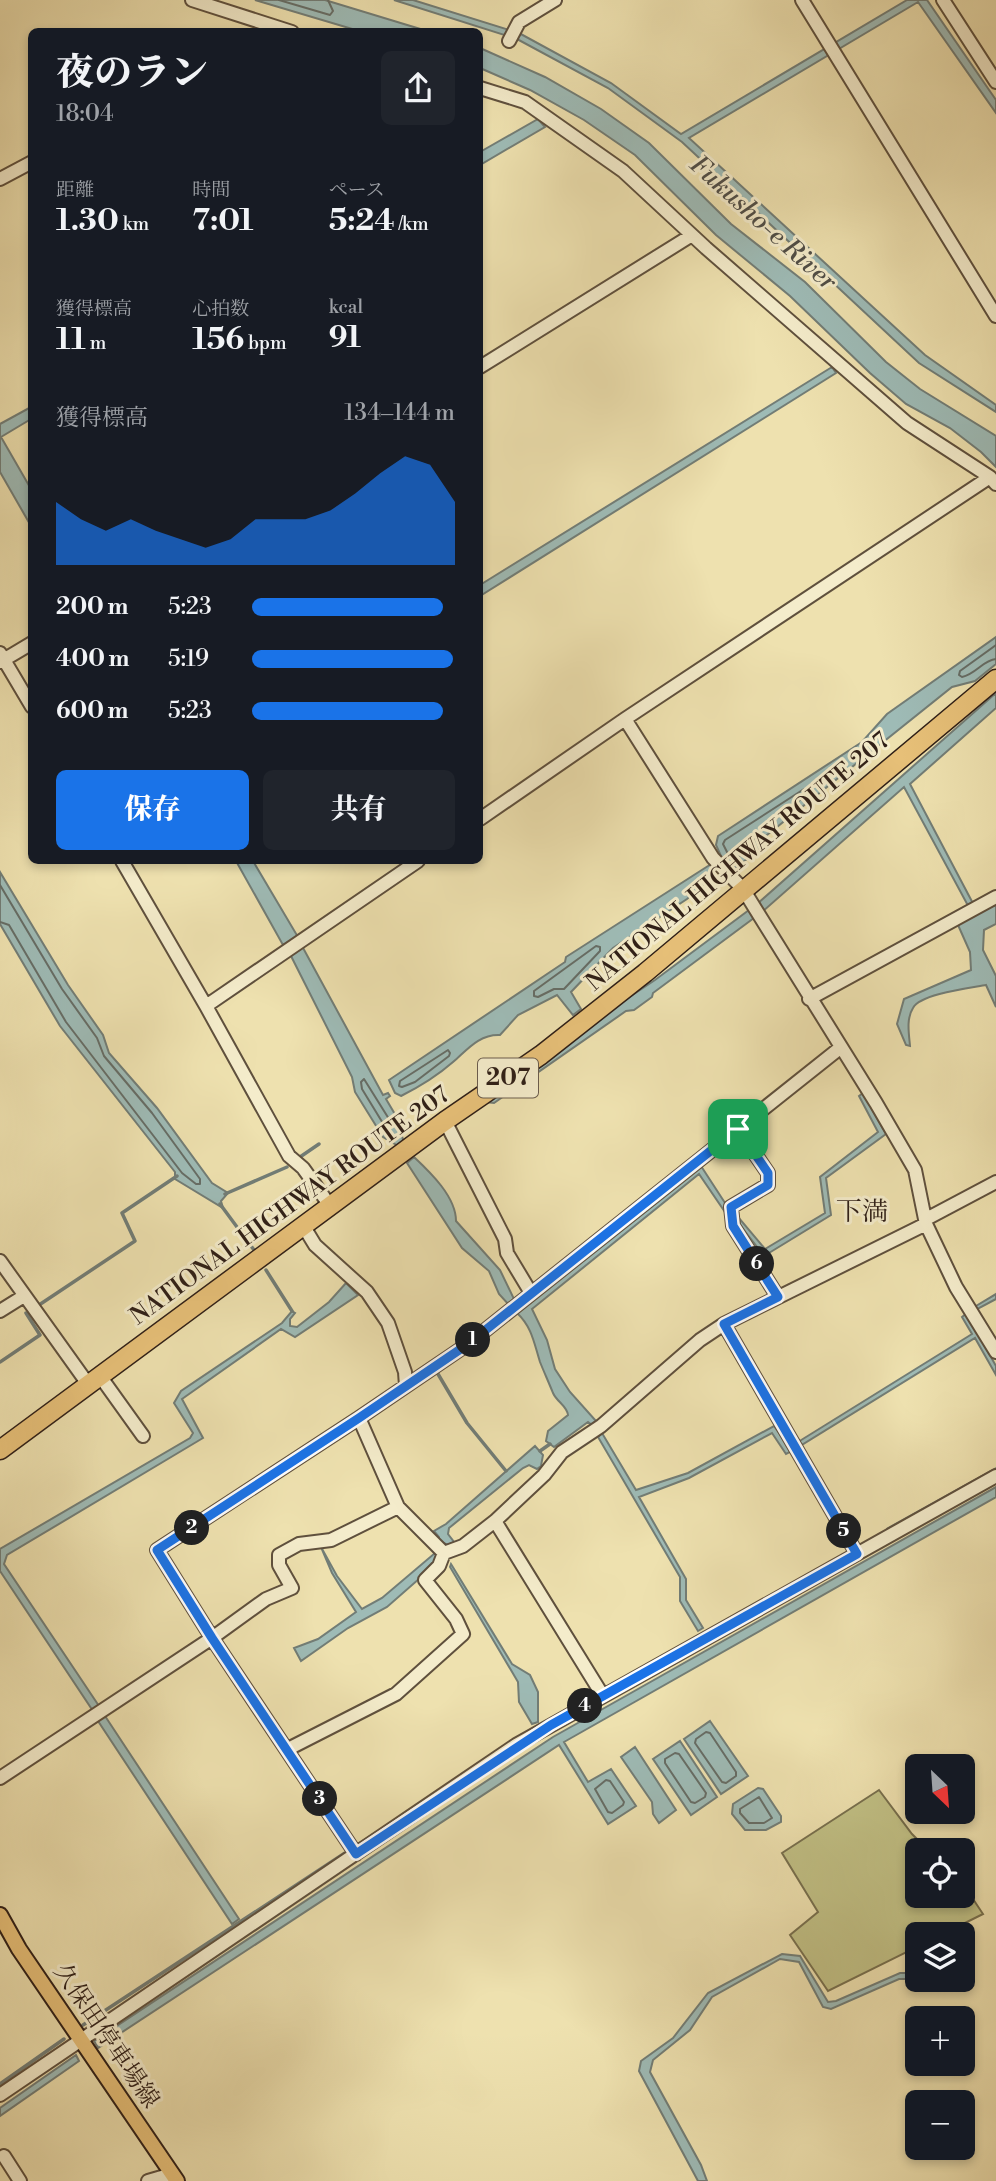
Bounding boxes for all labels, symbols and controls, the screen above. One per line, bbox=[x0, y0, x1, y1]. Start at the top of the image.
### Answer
text: 夜のラン bbox=[56, 50, 208, 97]
button: share bbox=[381, 51, 455, 125]
text: 18:04 bbox=[56, 100, 114, 128]
water label: Fukusho-e River bbox=[683, 149, 844, 298]
text: 距離 bbox=[56, 178, 94, 202]
text: 時間 bbox=[192, 178, 230, 202]
text: ペース bbox=[329, 178, 385, 202]
text: 1.30 bbox=[56, 202, 119, 240]
text: 7:01 bbox=[192, 202, 253, 240]
text: 5:24 bbox=[329, 202, 395, 240]
text: km bbox=[119, 212, 149, 236]
text: /km bbox=[395, 212, 429, 236]
text: kcal bbox=[329, 295, 363, 319]
text: 獲得標高 bbox=[56, 297, 132, 321]
text: 心拍数 bbox=[192, 297, 249, 321]
text: 91 bbox=[329, 319, 361, 357]
text: 11 bbox=[56, 321, 86, 359]
text: 156 bbox=[192, 321, 244, 359]
text: m bbox=[86, 331, 106, 355]
text: bpm bbox=[244, 331, 287, 355]
text: 134–144 m bbox=[344, 399, 455, 427]
text: 獲得標高 bbox=[56, 404, 148, 432]
text: 200 m bbox=[56, 593, 128, 621]
text: 5:23 bbox=[168, 593, 212, 621]
text: 400 m bbox=[56, 645, 129, 673]
text: 5:19 bbox=[168, 645, 209, 673]
text: 600 m bbox=[56, 697, 129, 725]
text: 5:23 bbox=[168, 697, 212, 725]
street label: NATIONAL HIGHWAY ROUTE 207 bbox=[580, 726, 896, 998]
button: 保存 bbox=[56, 770, 249, 850]
button: 共有 bbox=[263, 770, 455, 850]
road number: 207 bbox=[478, 1058, 538, 1098]
street label: NATIONAL HIGHWAY ROUTE 207 bbox=[125, 1080, 455, 1332]
pin bbox=[708, 1099, 768, 1159]
icon: arrive bbox=[719, 1110, 757, 1148]
district label: 下満 bbox=[836, 1196, 888, 1228]
pin: 6 bbox=[740, 1246, 774, 1282]
text: 6 bbox=[751, 1251, 762, 1275]
pin: 1 bbox=[456, 1322, 490, 1358]
text: 1 bbox=[468, 1327, 477, 1351]
pin: 2 bbox=[174, 1510, 210, 1546]
pin: 5 bbox=[826, 1514, 862, 1548]
text: 2 bbox=[186, 1515, 197, 1539]
text: 5 bbox=[838, 1518, 849, 1542]
pin: 4 bbox=[568, 1688, 602, 1724]
text: 4 bbox=[578, 1693, 591, 1717]
north arrow bbox=[905, 1754, 975, 1824]
map controls bbox=[905, 1754, 975, 2160]
pin: 3 bbox=[302, 1782, 338, 1816]
text: 3 bbox=[314, 1786, 325, 1810]
button: locate bbox=[905, 1838, 975, 1908]
button: layers bbox=[905, 1922, 975, 1992]
street label: 久保田停車場線 bbox=[47, 1958, 165, 2114]
button: + bbox=[905, 2006, 975, 2076]
button: − bbox=[905, 2090, 975, 2160]

